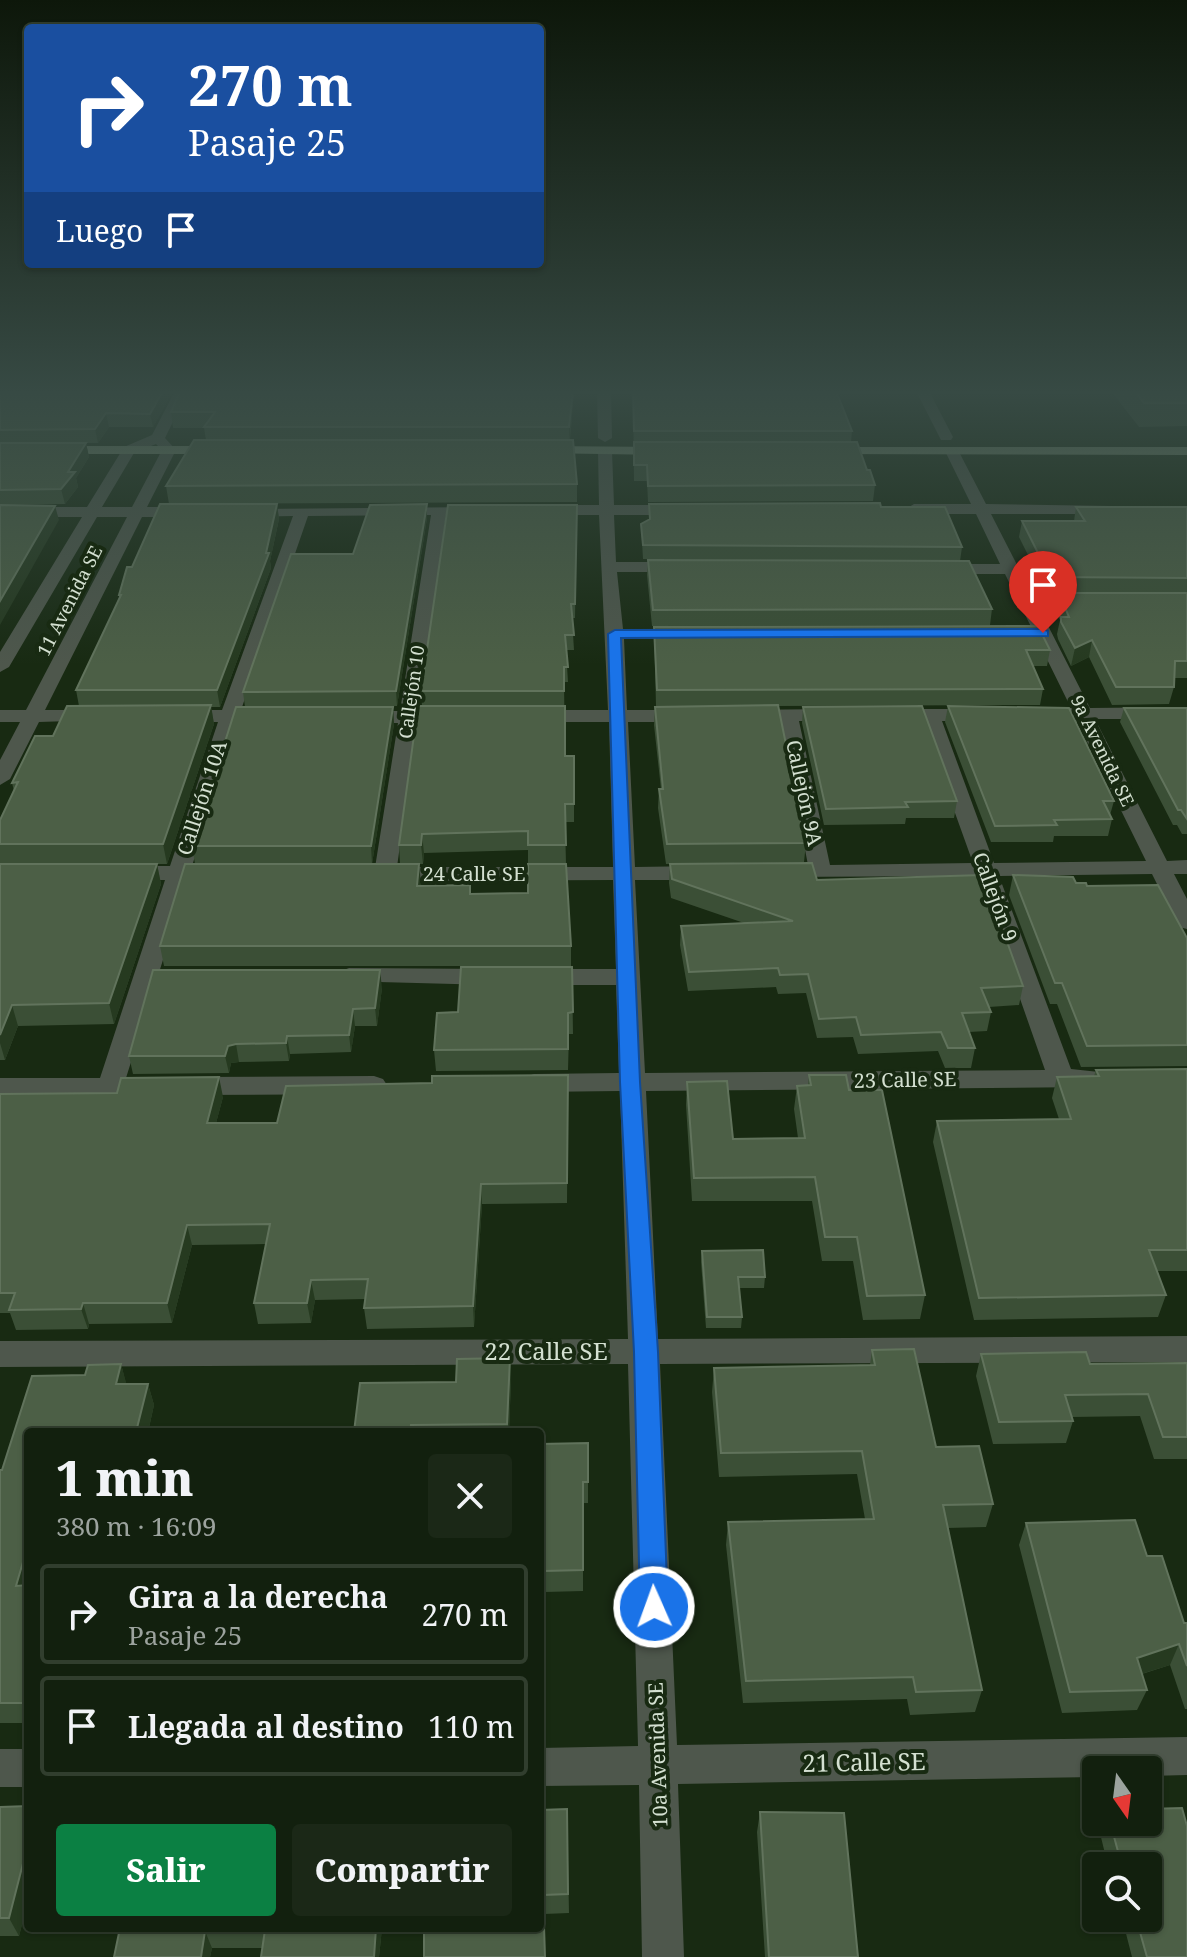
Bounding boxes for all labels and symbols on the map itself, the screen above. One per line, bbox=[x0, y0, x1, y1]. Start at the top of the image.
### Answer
street label: 11 Avenida SE bbox=[31, 541, 107, 660]
pin bbox=[1009, 551, 1077, 633]
street label: Callejón 10 bbox=[393, 644, 429, 740]
street label: 9a Avenida SE bbox=[1066, 691, 1140, 810]
street label: Callejón 10A bbox=[170, 736, 233, 858]
street label: Callejón 9A bbox=[780, 737, 829, 849]
street label: Callejón 9 bbox=[967, 848, 1024, 945]
street label: 24 Calle SE bbox=[423, 860, 525, 887]
street label: 23 Calle SE bbox=[853, 1065, 957, 1094]
street label: 22 Calle SE bbox=[484, 1334, 608, 1367]
position arrow bbox=[612, 1565, 696, 1649]
street label: 10a Avenida SE bbox=[641, 1682, 674, 1828]
street label: 21 Calle SE bbox=[802, 1744, 926, 1779]
north arrow bbox=[1082, 1756, 1162, 1836]

